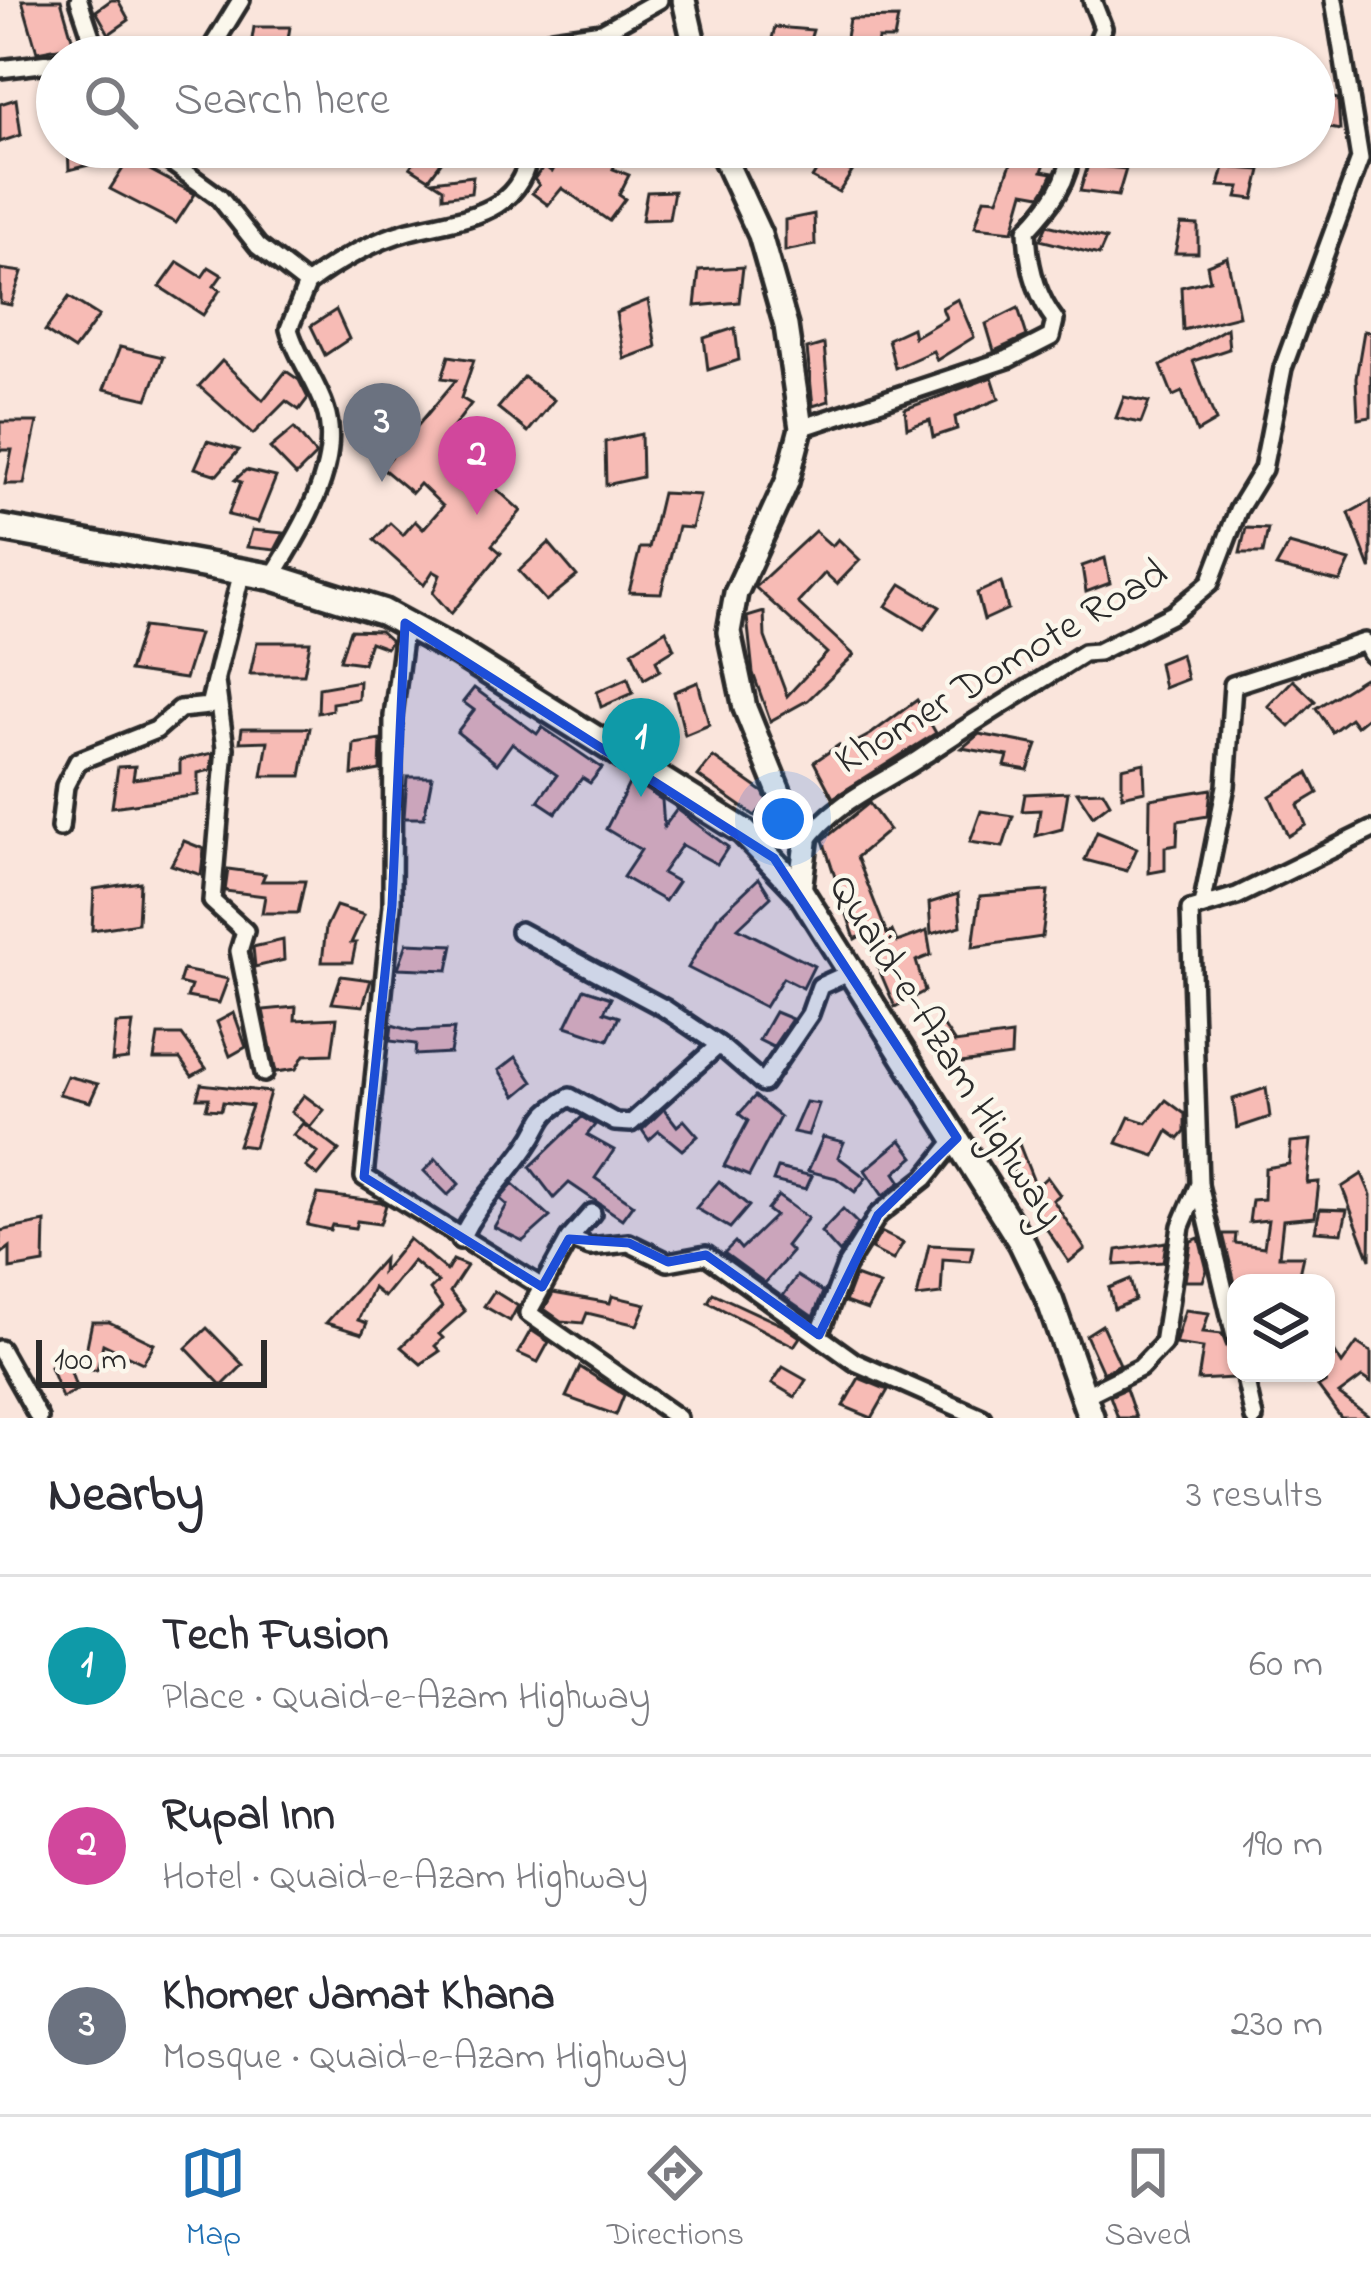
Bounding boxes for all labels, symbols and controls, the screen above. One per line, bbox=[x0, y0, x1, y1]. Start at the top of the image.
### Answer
search box bbox=[36, 36, 1335, 168]
icon: search bbox=[78, 69, 144, 135]
text: Search here bbox=[174, 69, 390, 135]
pin: 3 bbox=[343, 383, 421, 482]
pin: 2 bbox=[438, 416, 516, 515]
street label: Khomer Domote Road bbox=[824, 544, 1180, 792]
pin: 1 bbox=[602, 698, 680, 797]
your location bbox=[753, 789, 813, 849]
street label: Quaid-e-Azam Highway bbox=[811, 863, 1079, 1241]
map controls bbox=[1227, 1274, 1335, 1382]
button: layers bbox=[1227, 1274, 1335, 1382]
scale bar bbox=[36, 1334, 267, 1387]
text: 100 m bbox=[54, 1337, 127, 1385]
text: Nearby bbox=[48, 1459, 204, 1534]
text: 3 results bbox=[1186, 1468, 1323, 1525]
text: Tech Fusion bbox=[162, 1604, 389, 1670]
text: 1 bbox=[81, 1637, 93, 1694]
text: 60 m bbox=[1249, 1637, 1323, 1694]
text: Place · Quaid-e-Azam Highway bbox=[162, 1670, 650, 1727]
text: Rupal Inn bbox=[162, 1784, 335, 1850]
text: 2 bbox=[77, 1817, 97, 1874]
text: 190 m bbox=[1242, 1817, 1323, 1874]
text: Hotel · Quaid-e-Azam Highway bbox=[162, 1850, 648, 1907]
text: Khomer Jamat Khana bbox=[162, 1964, 555, 2030]
text: 3 bbox=[79, 1997, 95, 2054]
text: 230 m bbox=[1231, 1997, 1323, 2054]
text: Mosque · Quaid-e-Azam Highway bbox=[162, 2030, 687, 2087]
tab: Map bbox=[180, 2140, 246, 2260]
tab: Directions bbox=[607, 2140, 744, 2260]
tab: Saved bbox=[1105, 2140, 1191, 2260]

